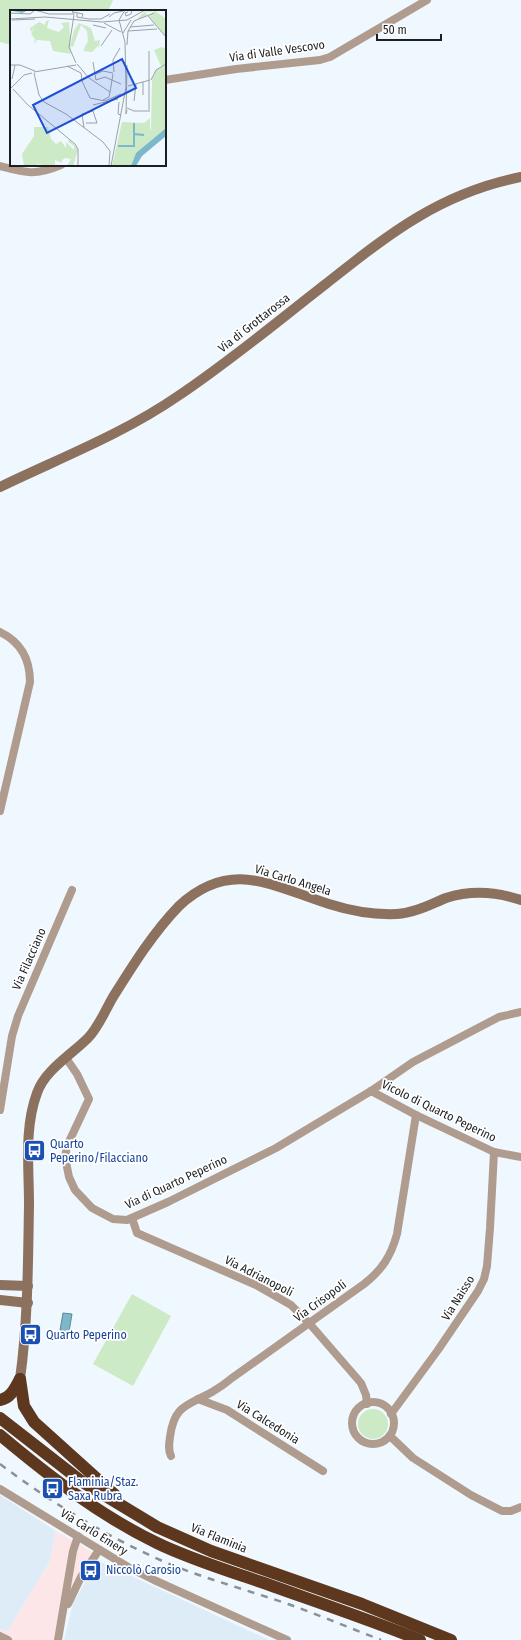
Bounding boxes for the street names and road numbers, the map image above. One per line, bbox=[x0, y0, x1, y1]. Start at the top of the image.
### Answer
street label: Via di Valle Vescovo bbox=[228, 37, 326, 65]
street label: Via di Grottarossa bbox=[215, 291, 293, 355]
street label: Via Carlo Angela bbox=[253, 862, 333, 898]
street label: Via Filacciano bbox=[9, 926, 49, 992]
street label: Vicolo di Quarto Peperino bbox=[379, 1077, 499, 1145]
street label: Via di Quarto Peperino bbox=[123, 1152, 229, 1212]
street label: Via Adrianopoli bbox=[222, 1253, 296, 1299]
street label: Via Naisso bbox=[439, 1273, 477, 1323]
street label: Via Crisopoli bbox=[291, 1277, 349, 1325]
street label: Via Calcedonia bbox=[234, 1397, 302, 1447]
street label: Via Carlo Emery bbox=[58, 1506, 131, 1558]
street label: Via Flaminia bbox=[189, 1520, 249, 1556]

